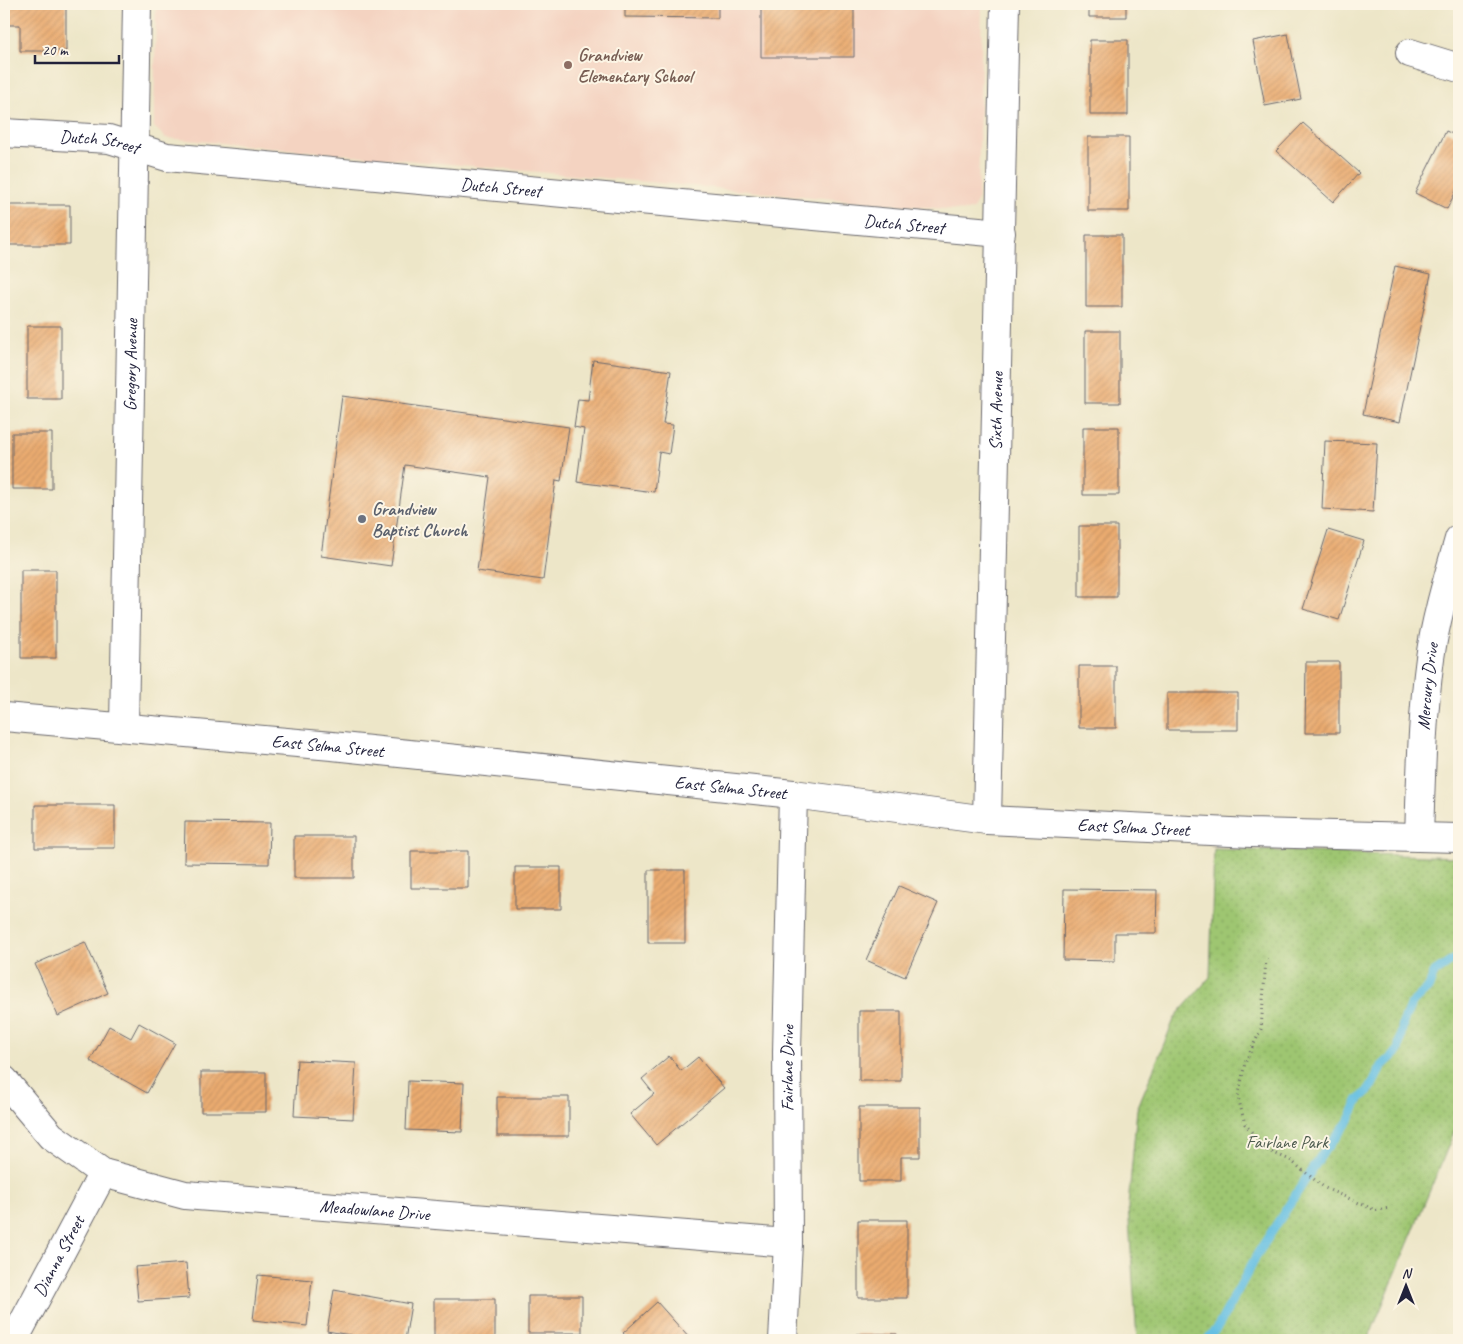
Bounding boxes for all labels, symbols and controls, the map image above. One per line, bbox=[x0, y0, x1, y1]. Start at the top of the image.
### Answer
scale bar bbox=[35, 32, 119, 64]
text: 20 m bbox=[42, 41, 69, 60]
place label: Grandview Elementary School bbox=[578, 44, 696, 87]
marker: Grandview Elementary School bbox=[562, 59, 574, 71]
street label: Dutch Street bbox=[59, 125, 145, 160]
street label: Dutch Street bbox=[459, 173, 545, 202]
street label: Dutch Street bbox=[863, 210, 948, 239]
street label: Gregory Avenue bbox=[119, 318, 142, 411]
street label: Sixth Avenue bbox=[984, 370, 1008, 451]
place label: Grandview Baptist Church bbox=[372, 498, 468, 541]
marker: Grandview Baptist Church bbox=[356, 513, 368, 525]
street label: Mercury Drive bbox=[1412, 640, 1444, 730]
street label: East Selma Street bbox=[271, 730, 387, 763]
street label: East Selma Street bbox=[674, 771, 790, 804]
street label: East Selma Street bbox=[1077, 813, 1192, 841]
street label: Fairlane Drive bbox=[776, 1024, 799, 1111]
park label: Fairlane Park bbox=[1246, 1131, 1329, 1153]
street label: Meadowlane Drive bbox=[319, 1195, 431, 1226]
street label: Dianna Street bbox=[28, 1210, 90, 1300]
north arrow bbox=[1380, 1262, 1430, 1312]
text: N bbox=[1402, 1265, 1413, 1282]

